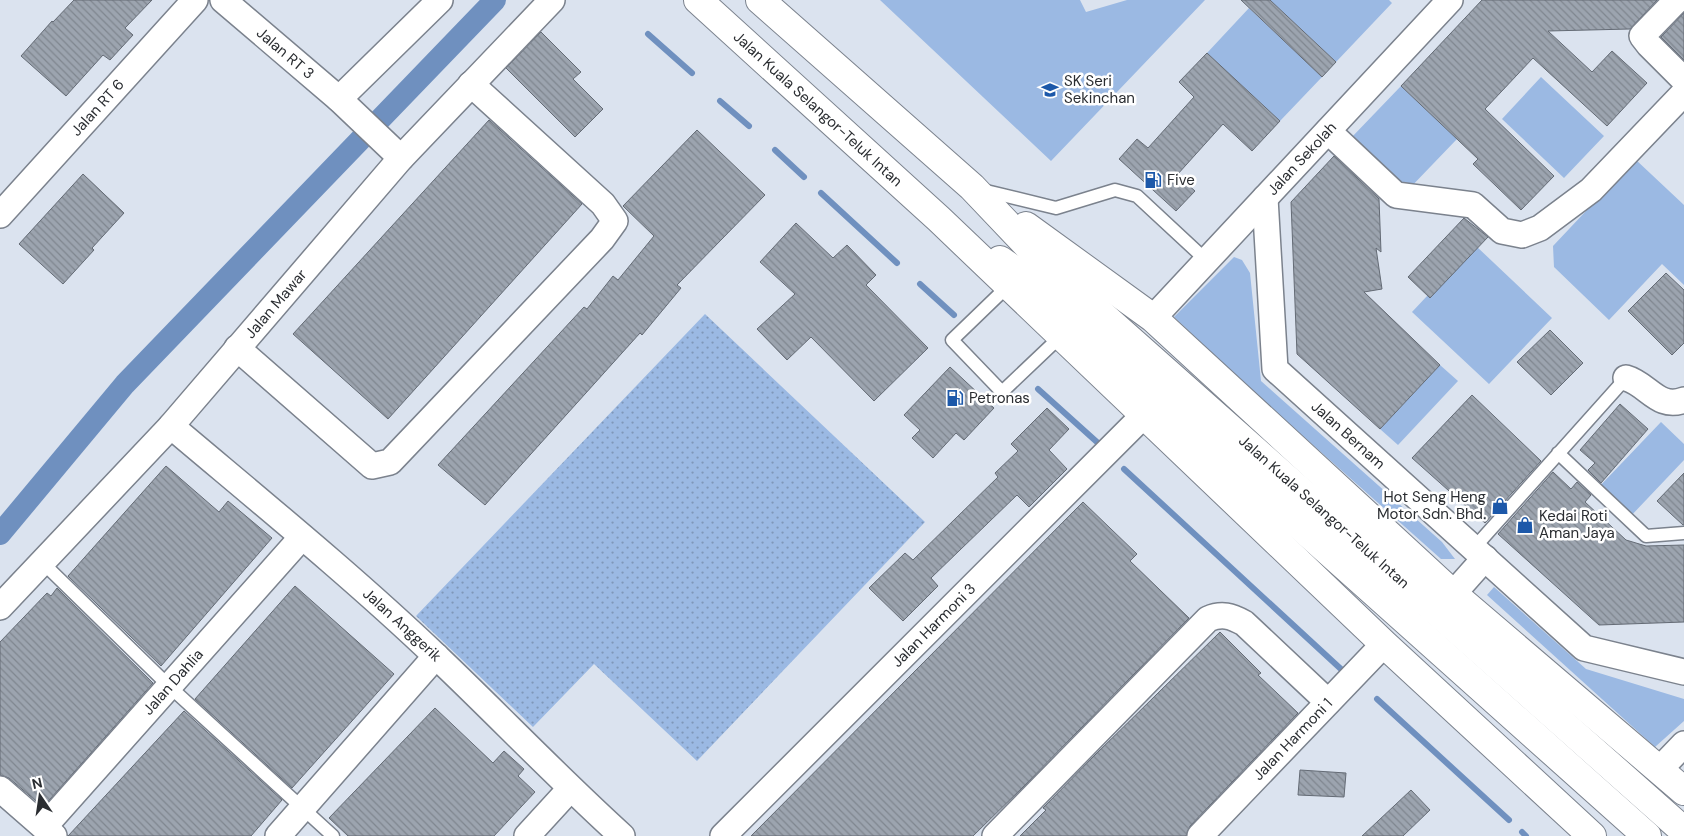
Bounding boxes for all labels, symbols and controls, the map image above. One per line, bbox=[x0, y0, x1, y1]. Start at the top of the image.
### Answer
street label: Jalan RT 3 bbox=[252, 23, 319, 84]
street label: Jalan Kuala Selangor-Teluk Intan bbox=[729, 27, 907, 191]
place label: SK Seri Sekinchan bbox=[1064, 71, 1135, 108]
street label: Jalan RT 6 bbox=[66, 75, 129, 140]
school or university icon: SK Seri Sekinchan bbox=[1040, 80, 1060, 100]
street label: Jalan Sekolah bbox=[1263, 118, 1341, 200]
fuel station icon: Five bbox=[1143, 170, 1163, 190]
place label: Five bbox=[1167, 170, 1195, 190]
street label: Jalan Mawar bbox=[240, 265, 312, 343]
fuel station icon: Petronas bbox=[945, 388, 965, 408]
place label: Petronas bbox=[969, 388, 1030, 408]
street label: Jalan Bernam bbox=[1307, 397, 1390, 474]
street label: Jalan Kuala Selangor-Teluk Intan bbox=[1234, 431, 1414, 593]
place label: Hot Seng Heng Motor Sdn. Bhd. bbox=[1377, 487, 1486, 524]
shop icon: Hot Seng Heng Motor Sdn. Bhd. bbox=[1490, 496, 1510, 516]
place label: Kedai Roti Aman Jaya bbox=[1539, 506, 1615, 543]
shop icon: Kedai Roti Aman Jaya bbox=[1515, 515, 1535, 535]
street label: Jalan Harmoni 3 bbox=[887, 579, 980, 672]
street label: Jalan Anggerik bbox=[359, 584, 446, 666]
street label: Jalan Dahlia bbox=[138, 645, 208, 719]
street label: Jalan Harmoni 1 bbox=[1248, 694, 1337, 785]
north arrow bbox=[15, 771, 65, 821]
text: N bbox=[30, 773, 44, 793]

